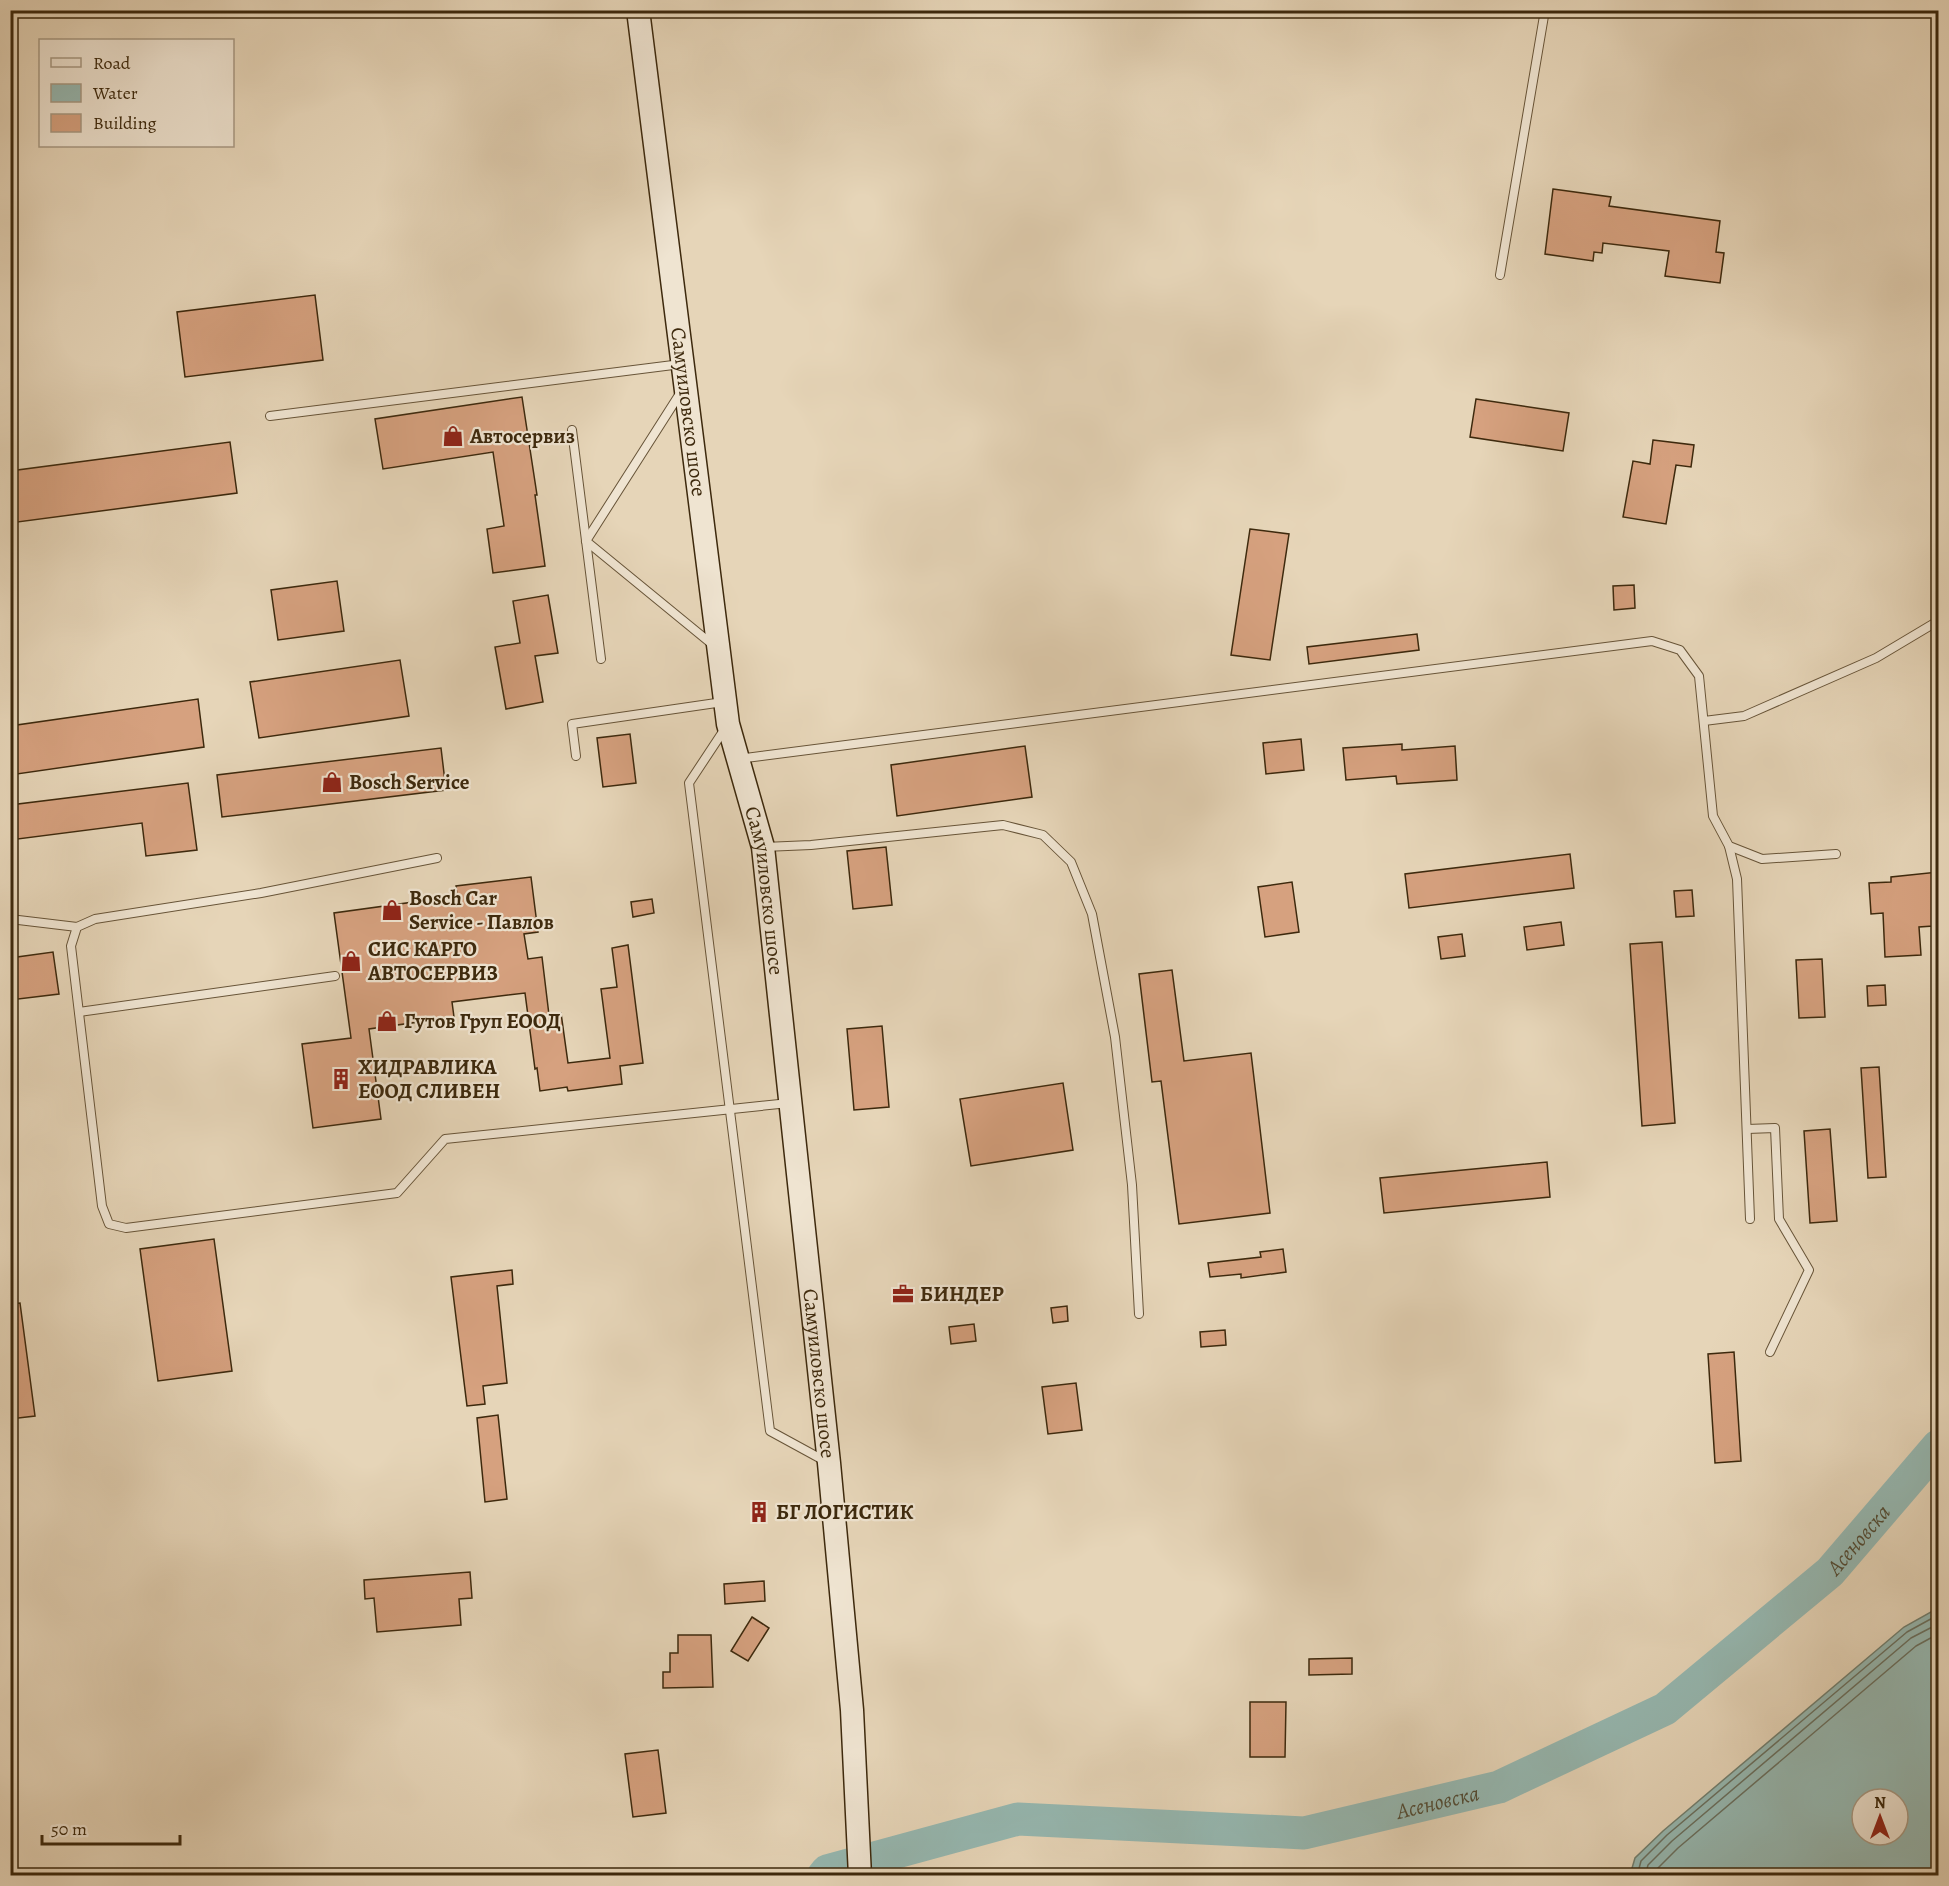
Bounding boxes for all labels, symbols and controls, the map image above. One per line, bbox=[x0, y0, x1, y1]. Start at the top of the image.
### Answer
legend bbox=[39, 39, 234, 147]
text: Road bbox=[93, 51, 131, 75]
text: Water bbox=[92, 81, 138, 105]
text: Building bbox=[93, 111, 157, 135]
street label: Самуиловско шосе bbox=[664, 326, 713, 498]
place label: Автосервиз bbox=[469, 422, 575, 450]
shop icon: Автосервиз bbox=[441, 424, 465, 448]
place label: Bosch Service bbox=[349, 768, 470, 796]
shop icon: Bosch Service bbox=[320, 770, 344, 794]
street label: Самуиловско шосе bbox=[738, 803, 791, 976]
place label: Bosch Car Service - Павлов bbox=[409, 884, 554, 936]
shop icon: Bosch Car Service - Павлов bbox=[380, 898, 404, 922]
place label: СИС КАРГО АВТОСЕРВИЗ bbox=[367, 935, 498, 987]
shop icon: СИС КАРГО АВТОСЕРВИЗ bbox=[339, 949, 363, 973]
place label: Гутов Груп ЕООД bbox=[404, 1007, 561, 1035]
shop icon: Гутов Груп ЕООД bbox=[375, 1009, 399, 1033]
place label: ХИДРАВЛИКА ЕООД СЛИВЕН bbox=[358, 1053, 500, 1105]
building icon: ХИДРАВЛИКА ЕООД СЛИВЕН bbox=[329, 1067, 353, 1091]
place label: БИНДЕР bbox=[920, 1280, 1004, 1308]
office icon: БИНДЕР bbox=[891, 1282, 915, 1306]
street label: Самуиловско шосе bbox=[796, 1287, 842, 1460]
place label: БГ ЛОГИСТИК bbox=[776, 1498, 913, 1526]
water label: Асеновска bbox=[1819, 1498, 1898, 1582]
building icon: БГ ЛОГИСТИК bbox=[747, 1500, 771, 1524]
water label: Асеновска bbox=[1393, 1778, 1482, 1827]
north arrow bbox=[1850, 1787, 1910, 1847]
text: N bbox=[1874, 1792, 1886, 1814]
scale bar bbox=[42, 1808, 180, 1846]
text: 50 m bbox=[51, 1817, 87, 1841]

